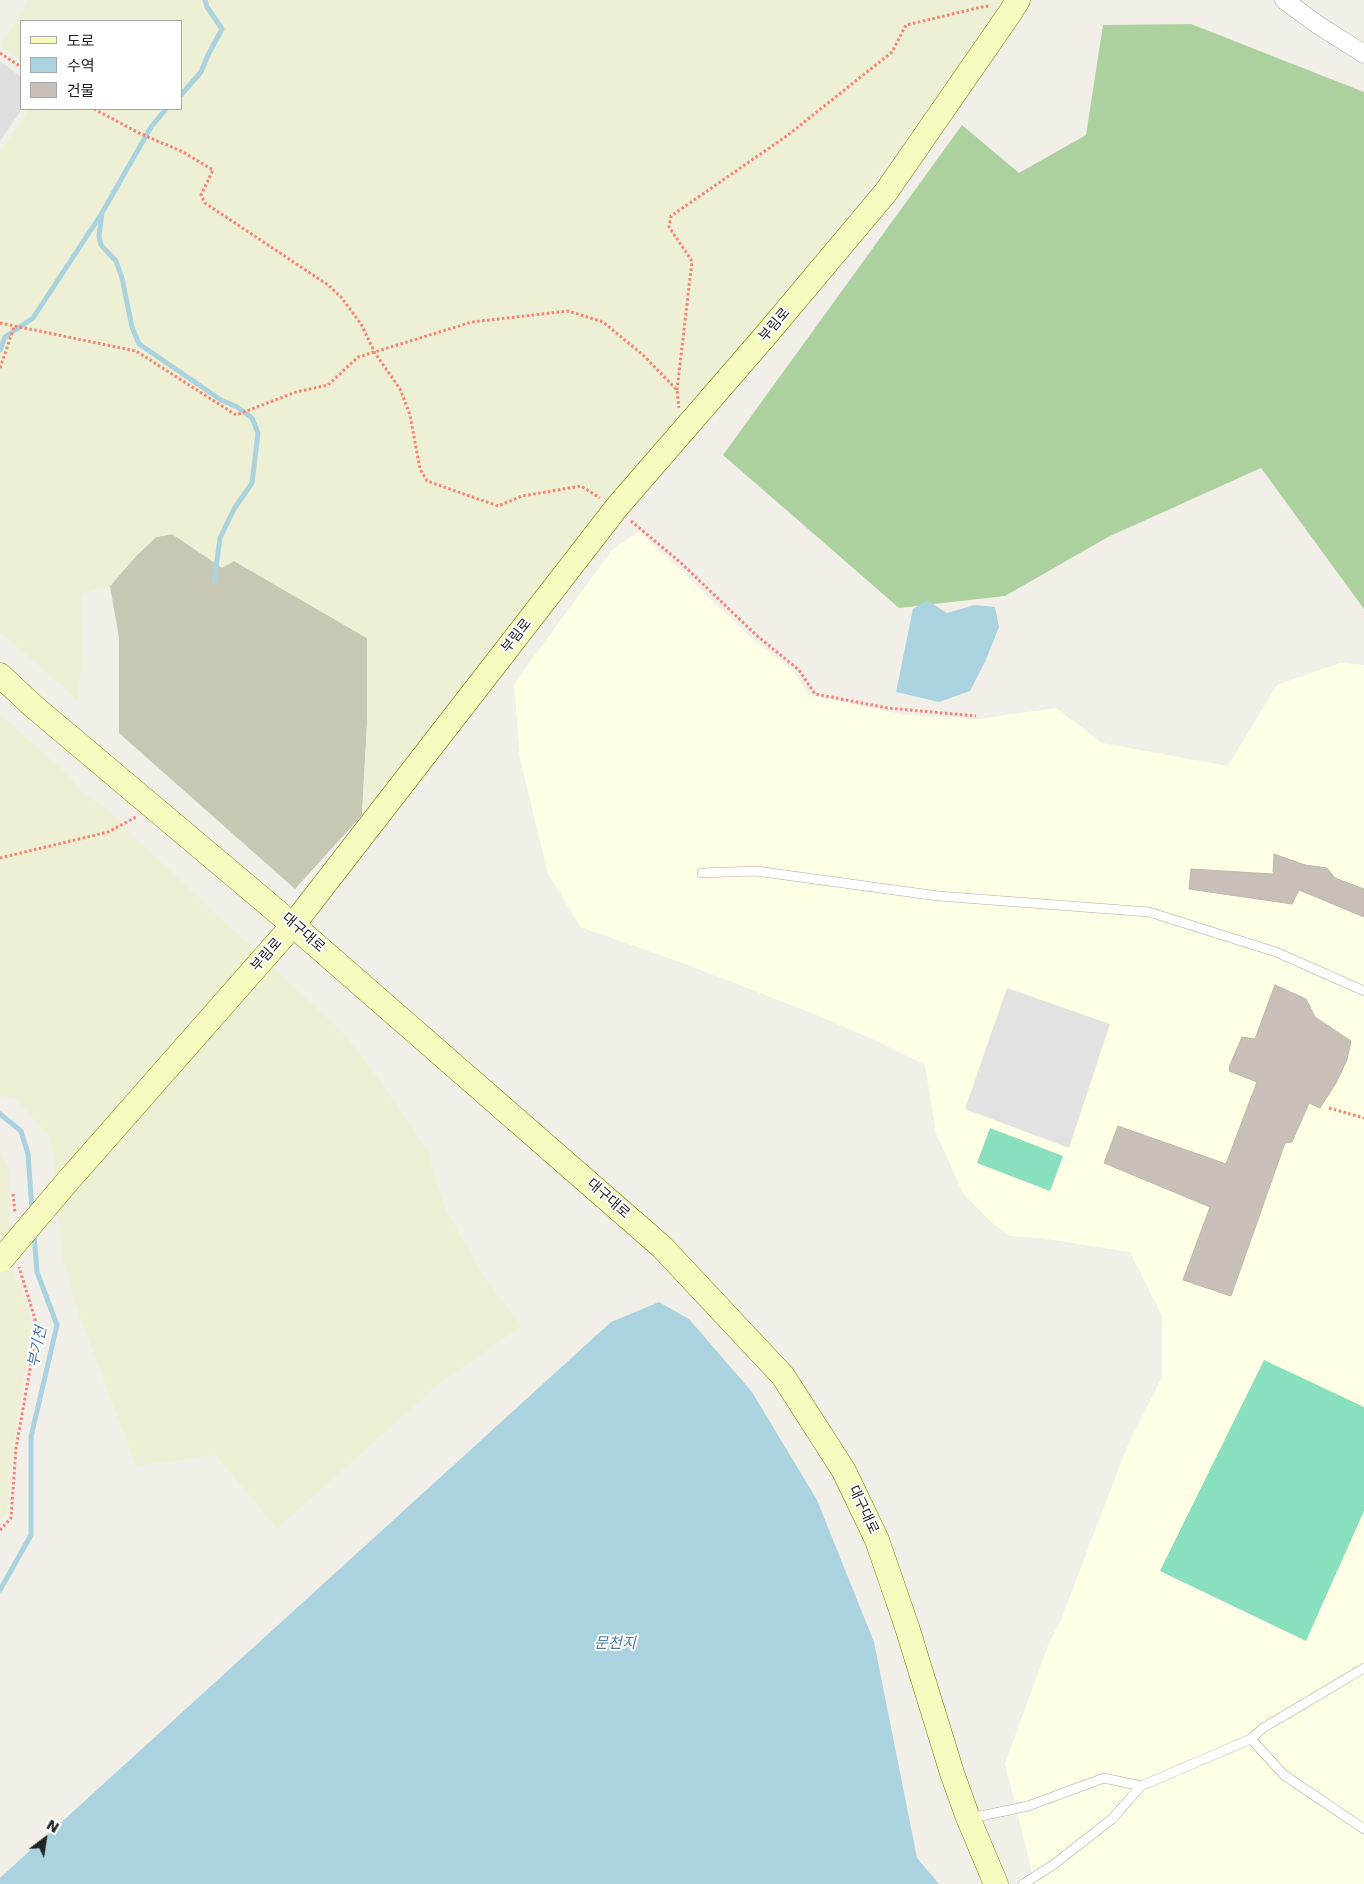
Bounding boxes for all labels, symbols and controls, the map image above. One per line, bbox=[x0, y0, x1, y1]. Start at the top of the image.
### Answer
legend bbox=[20, 20, 182, 110]
text: 도로 bbox=[67, 32, 95, 50]
text: 수역 bbox=[67, 57, 95, 75]
text: 건물 bbox=[67, 82, 95, 100]
street label: 부림로 bbox=[756, 305, 794, 345]
street label: 부림로 bbox=[498, 616, 536, 656]
street label: 대구대로 bbox=[278, 910, 328, 956]
street label: 부림로 bbox=[248, 935, 286, 975]
street label: 대구대로 bbox=[583, 1176, 633, 1222]
water label: 부기천 bbox=[25, 1325, 51, 1369]
street label: 대구대로 bbox=[845, 1483, 881, 1537]
water label: 문천지 bbox=[594, 1635, 636, 1653]
north arrow bbox=[20, 1814, 70, 1864]
text: N bbox=[44, 1816, 62, 1836]

